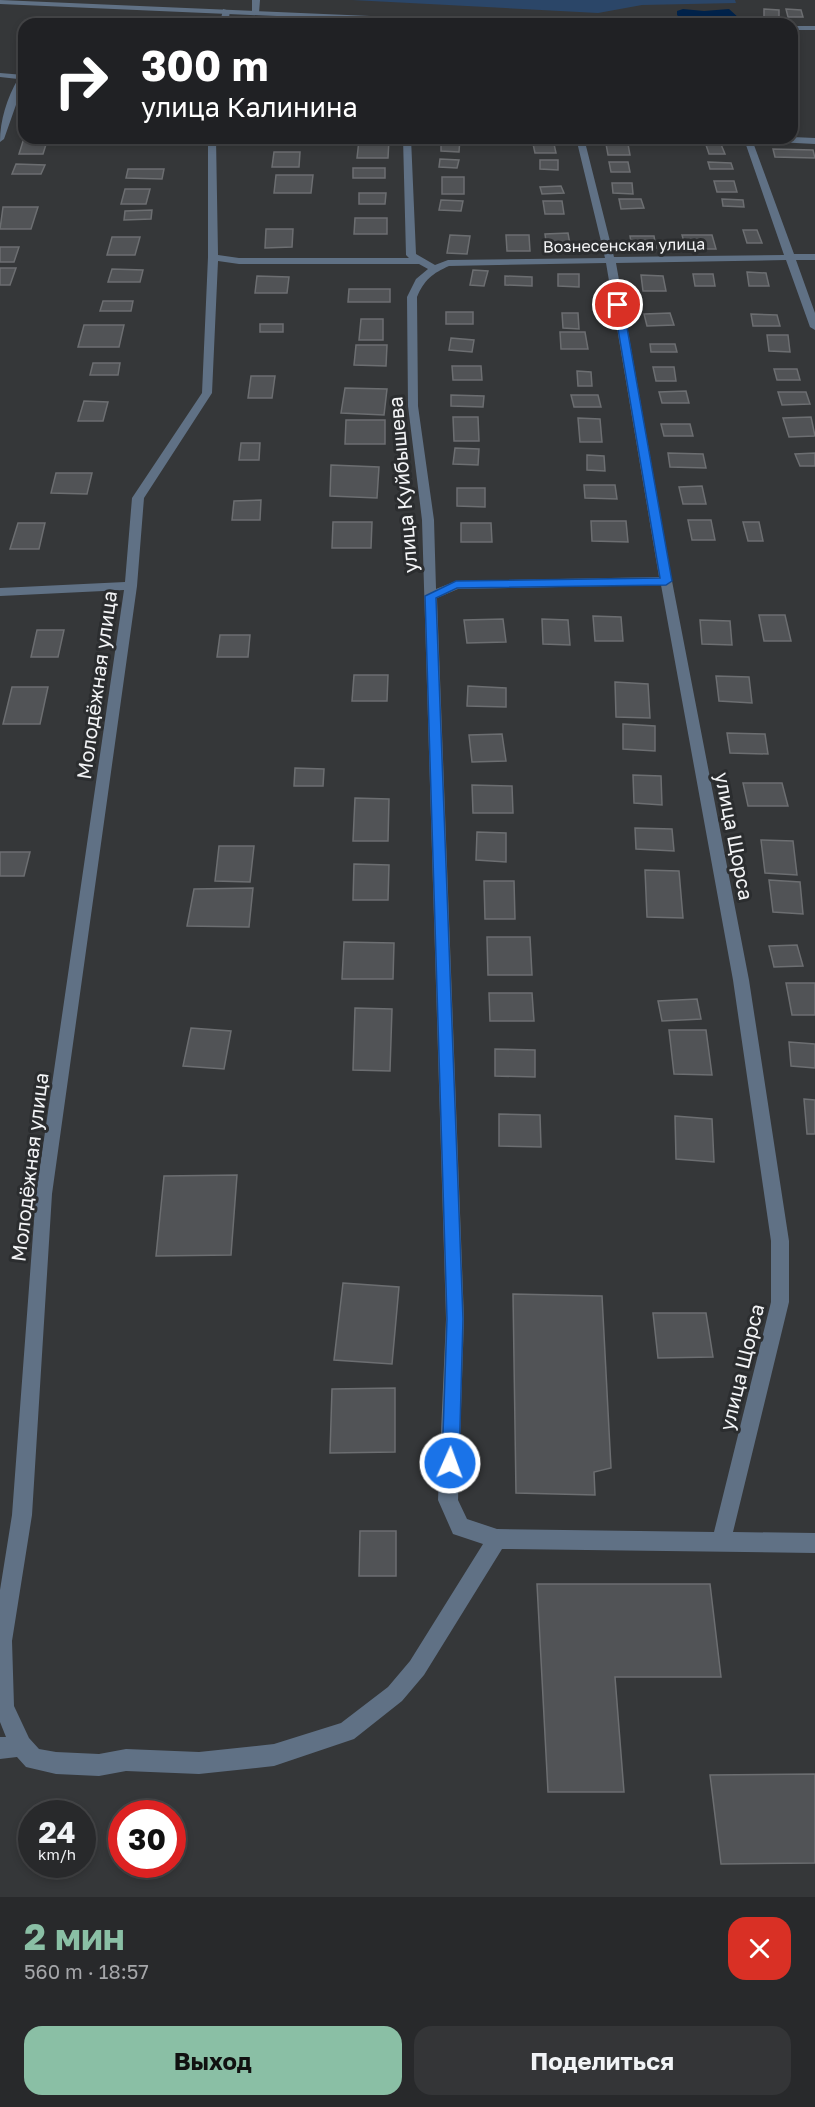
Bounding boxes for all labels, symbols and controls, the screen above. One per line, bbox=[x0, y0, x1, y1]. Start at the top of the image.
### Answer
text: 300 m bbox=[141, 40, 268, 90]
icon: right bbox=[42, 42, 120, 120]
text: улица Калинина bbox=[141, 91, 358, 123]
street label: Вознесенская улица bbox=[543, 234, 705, 256]
pin bbox=[592, 279, 643, 330]
icon: arrive bbox=[601, 288, 634, 321]
street label: улица Куйбышева bbox=[382, 396, 422, 574]
street label: Молодёжная улица bbox=[71, 589, 121, 781]
street label: улица Щорса bbox=[711, 770, 759, 902]
street label: Молодёжная улица bbox=[5, 1071, 53, 1263]
street label: улица Щорса bbox=[714, 1301, 768, 1433]
position arrow bbox=[418, 1431, 482, 1495]
speed limit sign: 30 bbox=[108, 1800, 186, 1878]
text: 24 bbox=[38, 1814, 76, 1850]
text: km/h bbox=[38, 1845, 76, 1863]
text: 2 мин bbox=[24, 1915, 125, 1958]
button: close bbox=[728, 1917, 791, 1980]
text: 560 m · 18:57 bbox=[24, 1959, 149, 1983]
button: Выход bbox=[24, 2026, 402, 2095]
button: Поделиться bbox=[414, 2026, 791, 2095]

